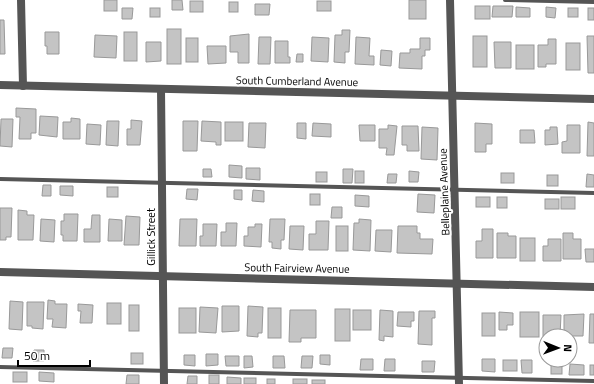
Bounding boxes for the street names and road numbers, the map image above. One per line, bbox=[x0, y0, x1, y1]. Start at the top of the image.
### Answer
street label: South Cumberland Avenue bbox=[236, 72, 359, 90]
street label: Belleplaine Avenue bbox=[434, 148, 454, 236]
street label: Gillick Street bbox=[143, 208, 159, 266]
street label: South Fairview Avenue bbox=[244, 259, 350, 277]

